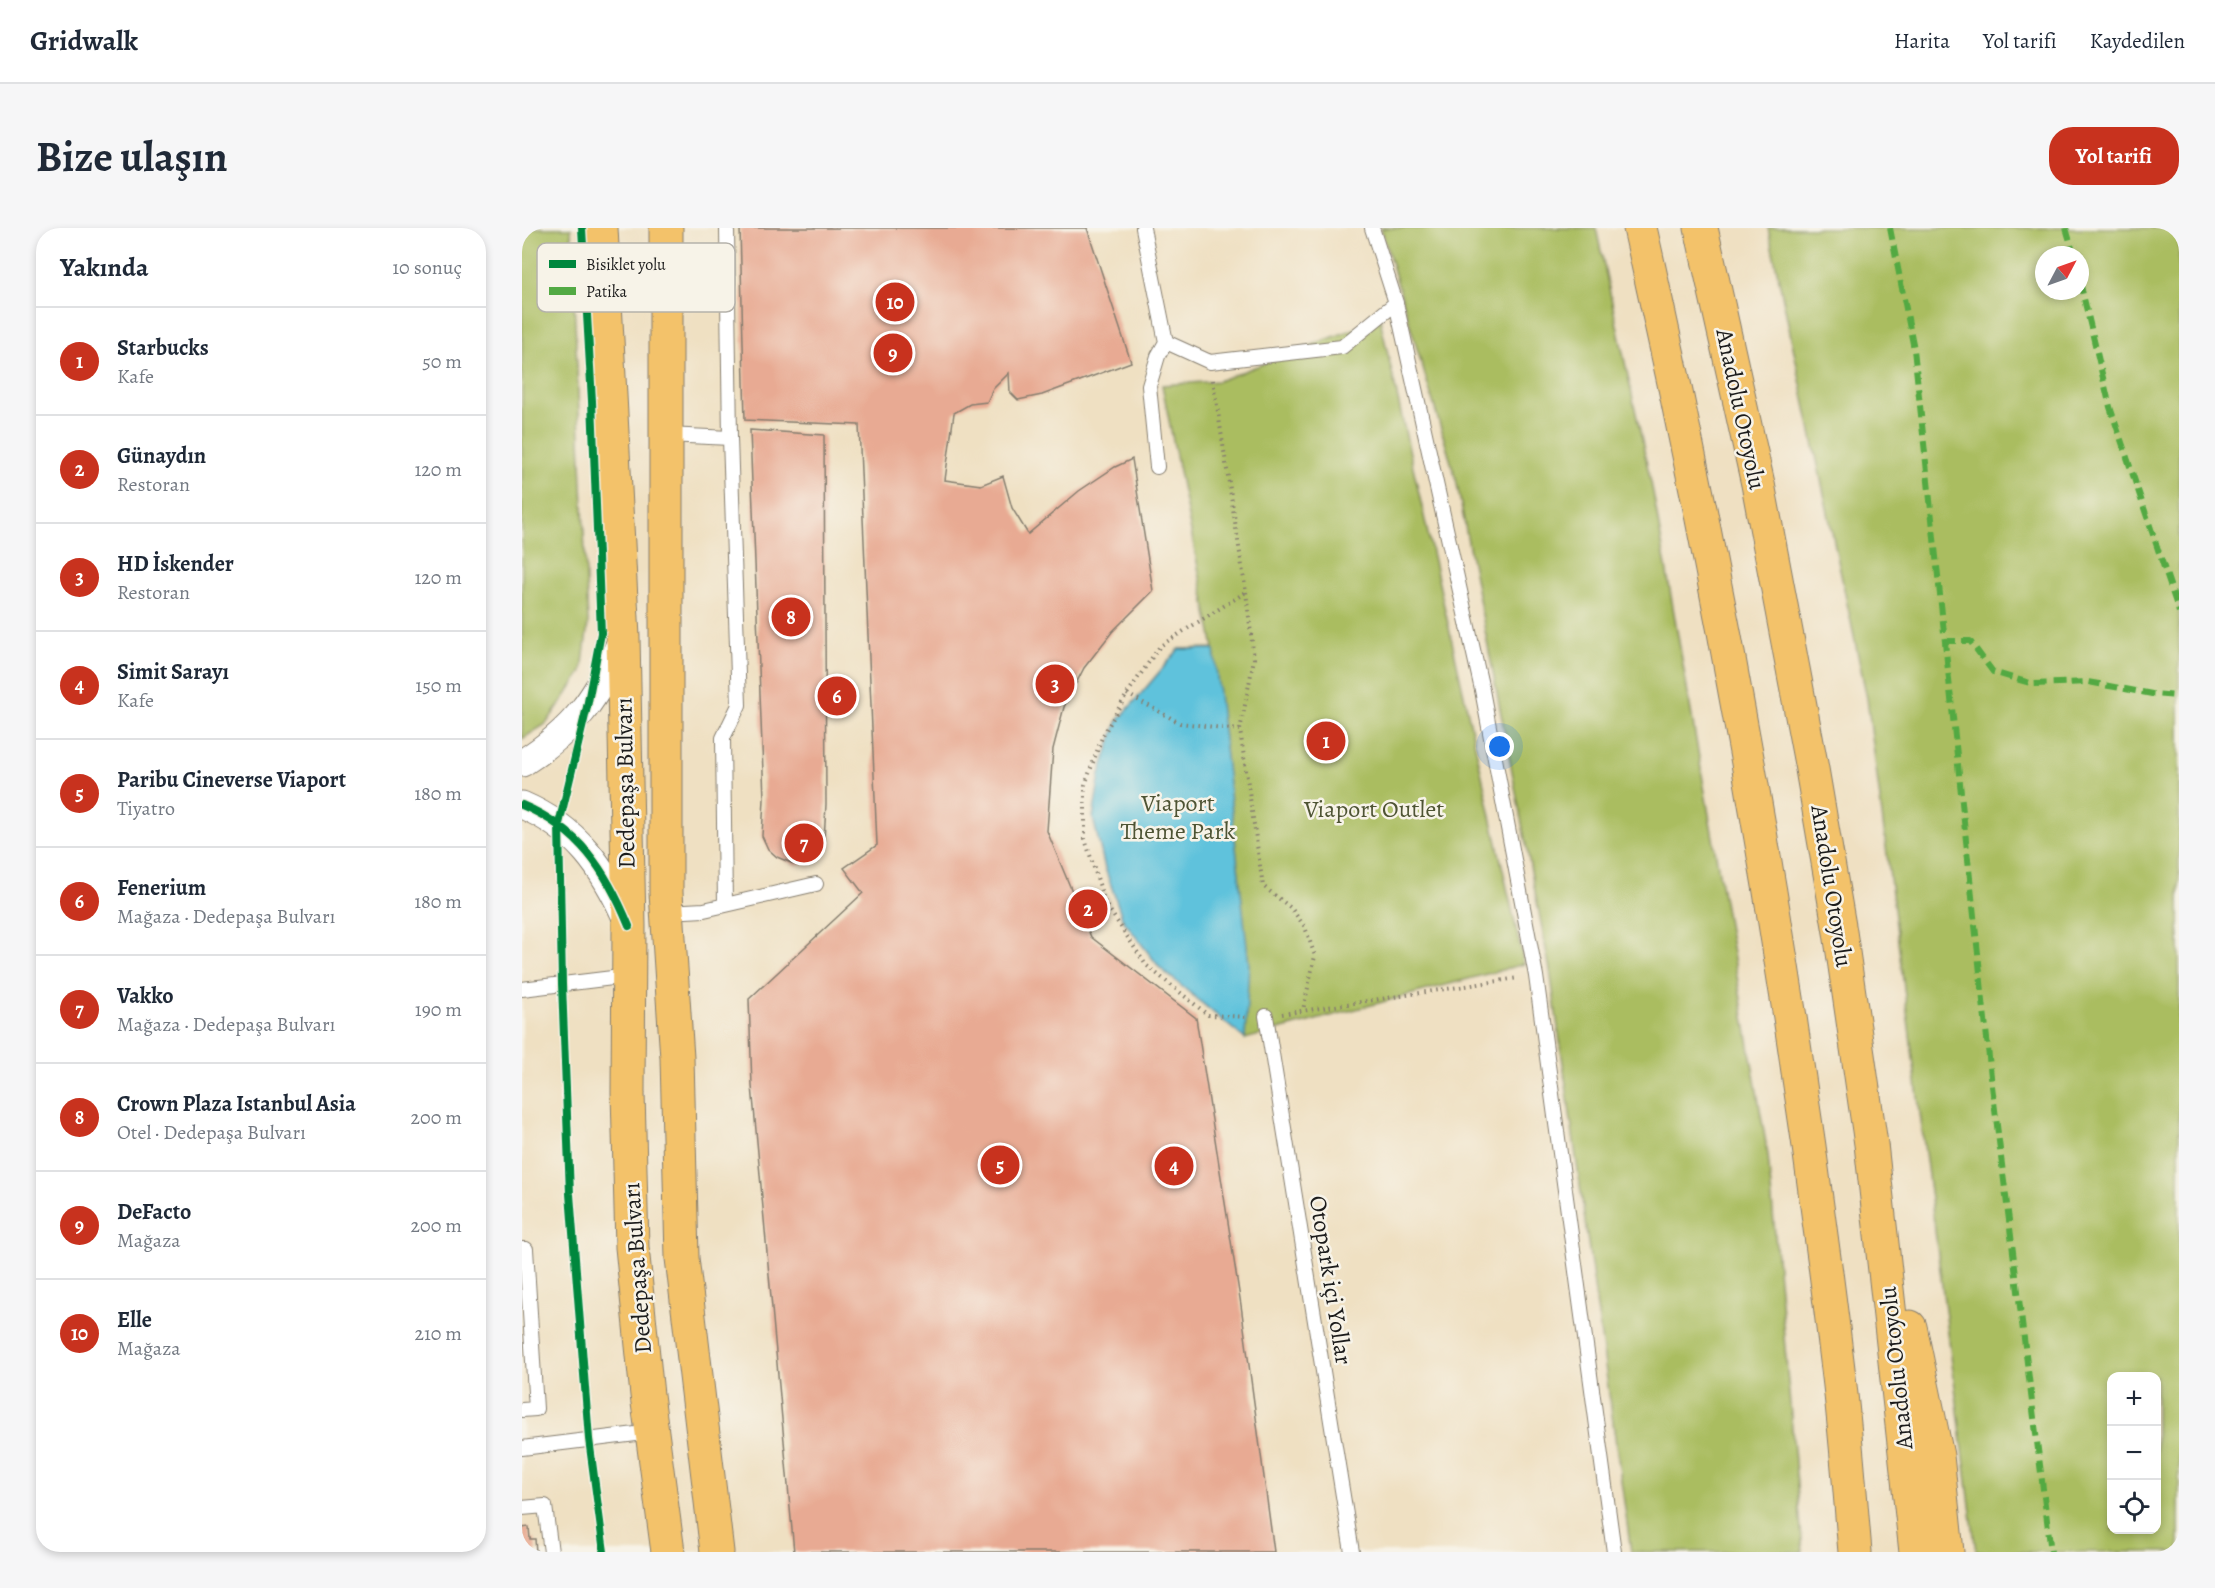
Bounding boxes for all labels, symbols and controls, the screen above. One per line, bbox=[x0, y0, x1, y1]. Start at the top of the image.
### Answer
text: Gridwalk bbox=[30, 22, 138, 60]
text: Harita bbox=[1894, 27, 1950, 55]
text: Yol tarifi bbox=[1983, 27, 2057, 55]
text: Kaydedilen bbox=[2090, 27, 2185, 55]
button: Yol tarifi bbox=[2049, 127, 2179, 185]
text: Bize ulaşın bbox=[36, 128, 228, 185]
legend bbox=[537, 243, 735, 312]
north arrow bbox=[2035, 246, 2089, 300]
text: Yakında bbox=[60, 250, 149, 285]
text: 10 sonuç bbox=[392, 254, 462, 281]
text: Bisiklet yolu bbox=[586, 254, 666, 276]
pin: 10 bbox=[876, 280, 914, 325]
text: Patika bbox=[586, 281, 627, 303]
street label: Anadolu Otoyolu bbox=[1708, 325, 1774, 492]
pin: 9 bbox=[874, 330, 913, 376]
text: Starbucks bbox=[117, 333, 209, 363]
text: 1 bbox=[76, 348, 83, 375]
text: 50 m bbox=[422, 348, 462, 375]
text: Kafe bbox=[117, 363, 154, 390]
text: Günaydın bbox=[117, 441, 206, 471]
text: 2 bbox=[75, 456, 84, 483]
text: 120 m bbox=[414, 456, 462, 483]
text: Restoran bbox=[117, 471, 190, 498]
text: HD İskender bbox=[117, 549, 234, 579]
text: 3 bbox=[75, 564, 84, 591]
text: 120 m bbox=[414, 564, 462, 591]
text: Restoran bbox=[117, 579, 190, 606]
pin: 8 bbox=[772, 594, 810, 640]
text: Simit Sarayı bbox=[117, 657, 229, 687]
pin: 3 bbox=[1036, 662, 1074, 706]
text: 4 bbox=[75, 672, 84, 699]
text: 150 m bbox=[415, 672, 462, 699]
pin: 6 bbox=[818, 674, 856, 718]
text: Kafe bbox=[117, 687, 154, 714]
street label: Dedepaşa Bulvarı bbox=[608, 697, 642, 869]
pin: 1 bbox=[1306, 718, 1346, 764]
your location bbox=[1485, 732, 1514, 761]
text: Paribu Cineverse Viaport bbox=[117, 765, 346, 795]
text: 5 bbox=[75, 780, 84, 807]
text: 180 m bbox=[414, 780, 462, 807]
park label: Viaport Theme Park bbox=[1120, 787, 1236, 847]
park label: Viaport Outlet bbox=[1303, 793, 1444, 825]
text: Tiyatro bbox=[117, 795, 175, 822]
street label: Anadolu Otoyolu bbox=[1803, 802, 1861, 969]
pin: 7 bbox=[784, 820, 824, 866]
text: Fenerium bbox=[117, 873, 206, 903]
pin: 2 bbox=[1068, 886, 1108, 932]
text: 6 bbox=[75, 888, 84, 915]
text: 180 m bbox=[414, 888, 462, 915]
text: Mağaza · Dedepaşa Bulvarı bbox=[117, 903, 335, 930]
text: Vakko bbox=[117, 981, 174, 1011]
text: 7 bbox=[75, 996, 84, 1023]
text: 190 m bbox=[415, 996, 462, 1023]
text: Mağaza · Dedepaşa Bulvarı bbox=[117, 1011, 335, 1038]
text: Crown Plaza Istanbul Asia bbox=[117, 1089, 356, 1119]
text: 8 bbox=[75, 1104, 84, 1131]
text: 200 m bbox=[411, 1104, 462, 1131]
text: Otel · Dedepaşa Bulvarı bbox=[117, 1119, 306, 1146]
pin: 5 bbox=[980, 1142, 1020, 1188]
pin: 4 bbox=[1154, 1144, 1194, 1188]
street label: Dedepaşa Bulvarı bbox=[615, 1181, 659, 1355]
street label: Otopark içi Yollar bbox=[1302, 1193, 1360, 1367]
text: DeFacto bbox=[117, 1197, 191, 1227]
text: 9 bbox=[75, 1212, 84, 1239]
text: 200 m bbox=[411, 1212, 462, 1239]
text: Mağaza bbox=[117, 1227, 181, 1254]
street label: Anadolu Otoyolu bbox=[1872, 1285, 1921, 1452]
text: Elle bbox=[117, 1305, 152, 1335]
text: 10 bbox=[71, 1320, 88, 1347]
text: 210 m bbox=[414, 1320, 462, 1347]
text: Mağaza bbox=[117, 1335, 181, 1362]
map controls bbox=[2107, 1372, 2161, 1534]
button: + bbox=[2107, 1372, 2161, 1426]
button: − bbox=[2107, 1426, 2161, 1480]
button: locate bbox=[2107, 1480, 2161, 1534]

